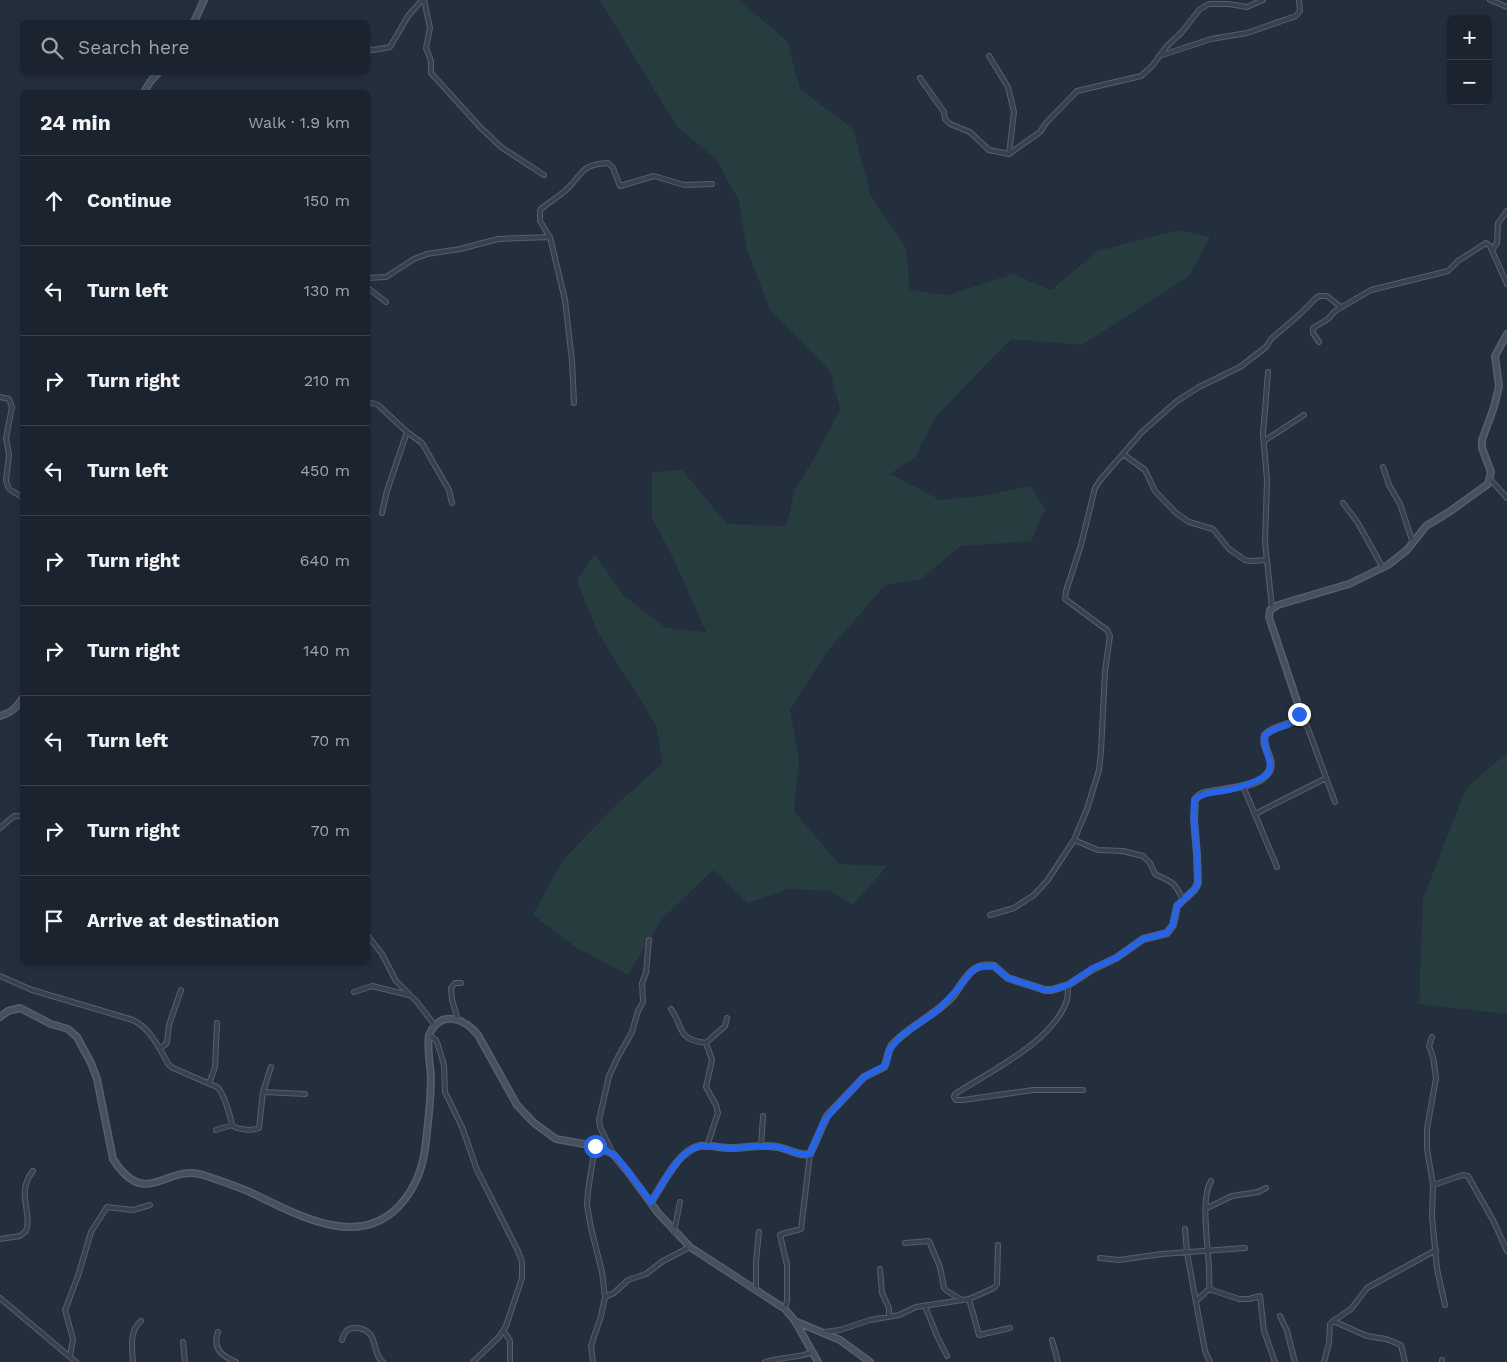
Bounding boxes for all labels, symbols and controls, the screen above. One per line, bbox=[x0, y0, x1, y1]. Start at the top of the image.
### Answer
map controls bbox=[1447, 15, 1492, 105]
button: + bbox=[1447, 15, 1492, 60]
search box bbox=[20, 20, 370, 75]
icon: search bbox=[38, 34, 66, 62]
text: Search here bbox=[78, 36, 189, 59]
button: − bbox=[1447, 60, 1492, 105]
text: 24 min bbox=[40, 110, 111, 135]
text: Walk · 1.9 km bbox=[248, 113, 350, 132]
icon: ahead bbox=[40, 187, 68, 215]
text: Continue bbox=[87, 189, 171, 212]
text: 150 m bbox=[304, 191, 350, 210]
icon: left bbox=[40, 277, 68, 305]
text: Turn left bbox=[87, 279, 168, 302]
text: 130 m bbox=[304, 281, 350, 300]
icon: right bbox=[40, 367, 68, 395]
text: Turn right bbox=[87, 369, 180, 392]
text: 210 m bbox=[304, 371, 350, 390]
icon: left bbox=[40, 457, 68, 485]
text: Turn left bbox=[87, 459, 168, 482]
text: 450 m bbox=[300, 461, 350, 480]
icon: right bbox=[40, 547, 68, 575]
text: Turn right bbox=[87, 549, 180, 572]
text: 640 m bbox=[300, 551, 350, 570]
icon: right bbox=[40, 637, 68, 665]
text: Turn right bbox=[87, 639, 180, 662]
text: 140 m bbox=[303, 641, 350, 660]
route end bbox=[1288, 703, 1311, 726]
icon: left bbox=[40, 727, 68, 755]
text: Turn left bbox=[87, 729, 168, 752]
text: 70 m bbox=[311, 731, 350, 750]
icon: right bbox=[40, 817, 68, 845]
text: Turn right bbox=[87, 819, 180, 842]
text: 70 m bbox=[311, 821, 350, 840]
icon: arrive bbox=[40, 907, 68, 935]
text: Arrive at destination bbox=[87, 909, 279, 932]
route start bbox=[584, 1135, 607, 1158]

